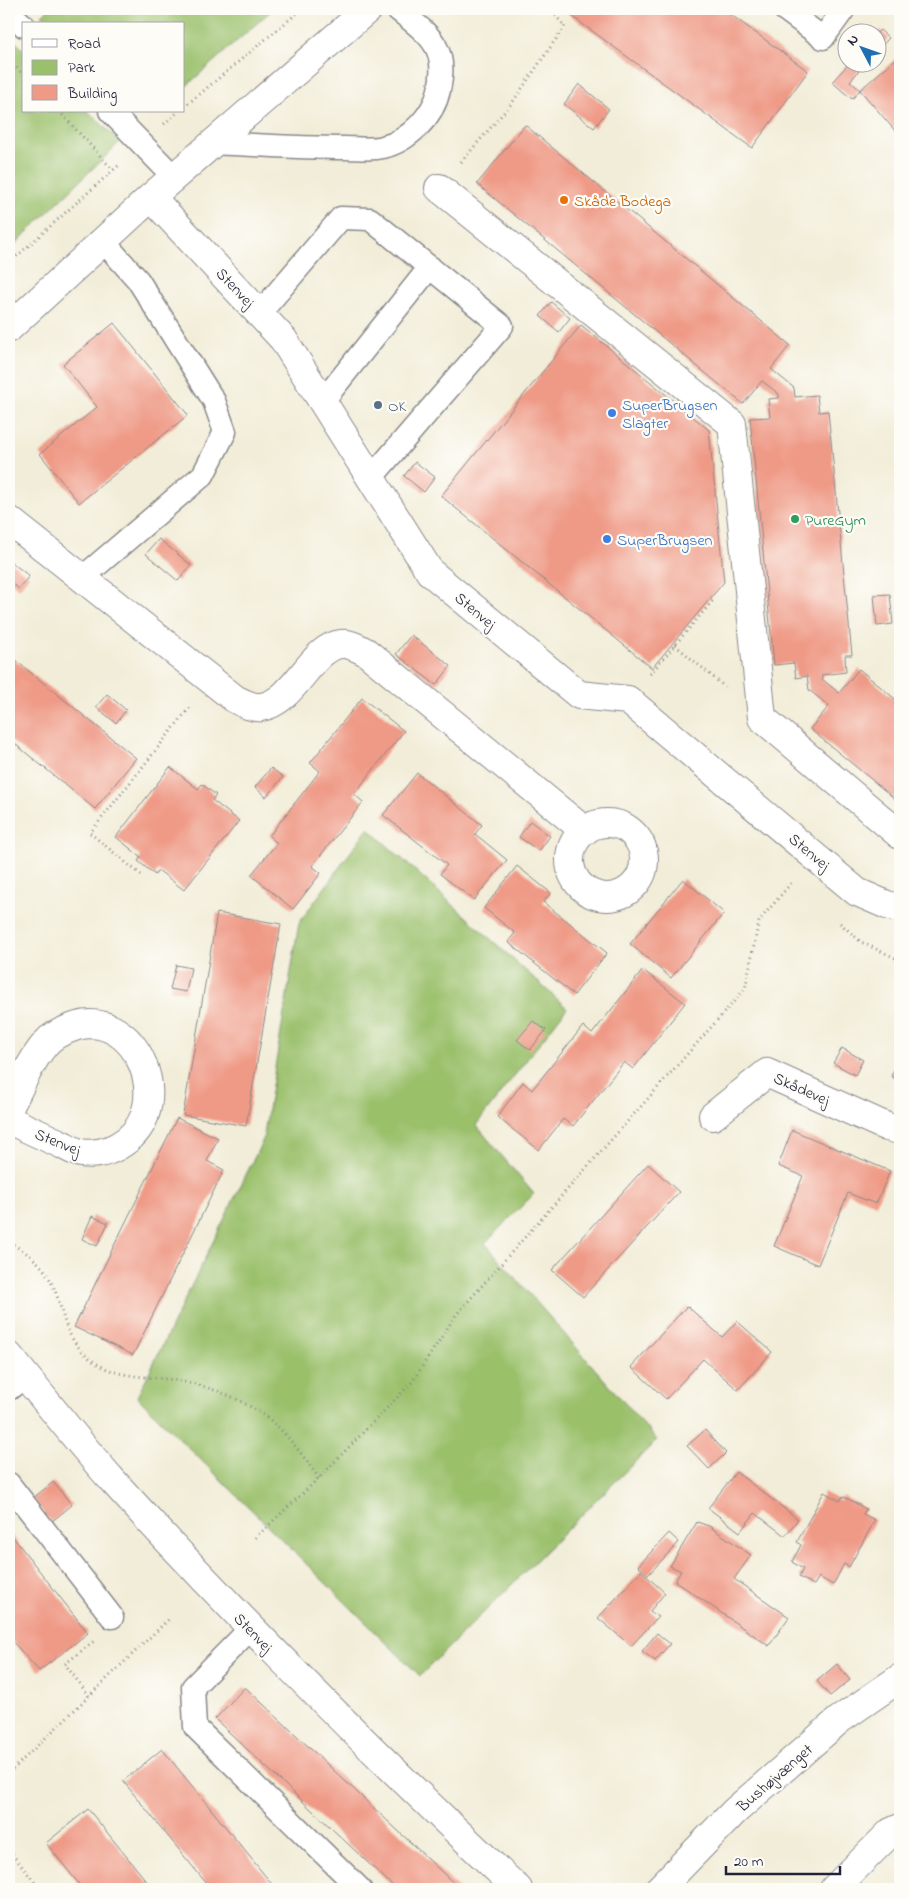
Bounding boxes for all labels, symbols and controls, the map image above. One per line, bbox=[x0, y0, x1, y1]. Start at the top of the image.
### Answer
legend bbox=[22, 22, 185, 112]
north arrow bbox=[836, 22, 886, 72]
text: N bbox=[842, 30, 864, 51]
text: Road bbox=[68, 33, 101, 55]
text: Park bbox=[68, 57, 96, 79]
text: Building bbox=[67, 83, 117, 106]
place label: Skåde Bodega bbox=[574, 190, 671, 214]
marker: Skåde Bodega bbox=[558, 194, 570, 206]
street label: Stenvej bbox=[209, 263, 260, 315]
place label: SuperBrugsen Slagter bbox=[622, 394, 718, 436]
place label: OK bbox=[388, 395, 407, 419]
marker: OK bbox=[372, 399, 384, 411]
marker: SuperBrugsen Slagter bbox=[606, 407, 618, 419]
place label: PureGym bbox=[805, 509, 866, 533]
marker: PureGym bbox=[789, 513, 801, 525]
place label: SuperBrugsen bbox=[617, 529, 713, 553]
marker: SuperBrugsen bbox=[601, 533, 613, 545]
street label: Stenvej bbox=[449, 587, 501, 637]
street label: Stenvej bbox=[783, 828, 835, 878]
street label: Skådevej bbox=[769, 1067, 834, 1113]
street label: Stenvej bbox=[31, 1123, 85, 1163]
street label: Stenvej bbox=[227, 1608, 278, 1659]
street label: Bushøjvænget bbox=[731, 1738, 819, 1819]
scale bar bbox=[726, 1843, 840, 1875]
text: 20 m bbox=[734, 1851, 764, 1873]

